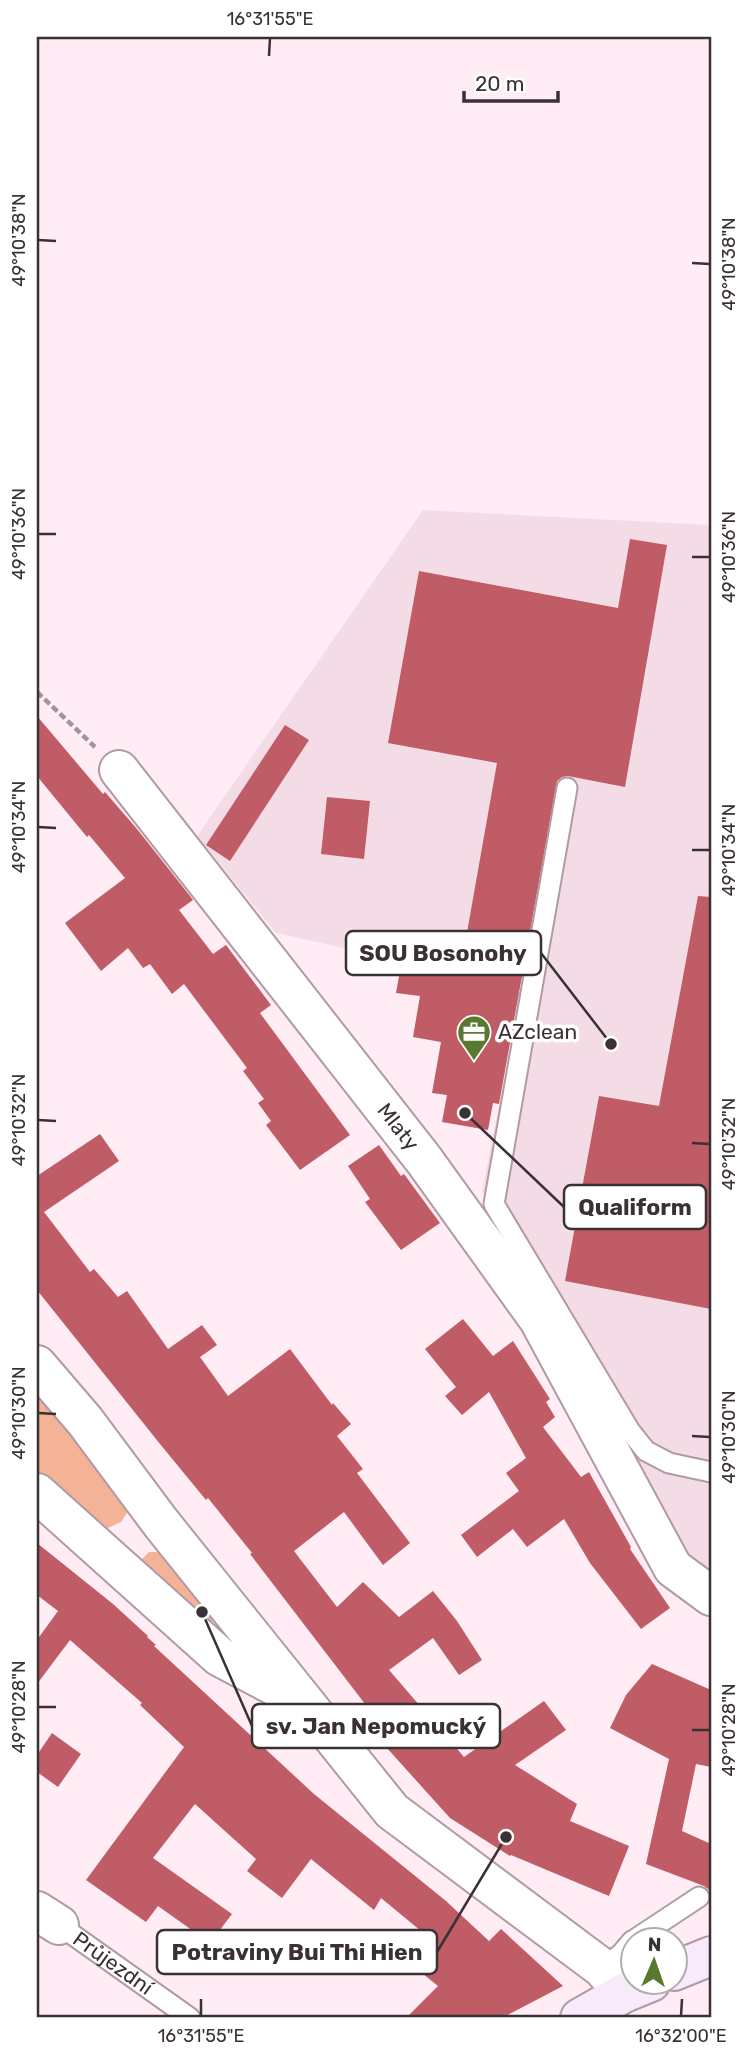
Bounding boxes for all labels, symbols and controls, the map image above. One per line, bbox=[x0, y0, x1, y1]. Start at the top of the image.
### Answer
text: 16°31'55"E bbox=[227, 8, 313, 30]
scale bar bbox=[464, 60, 559, 104]
text: 20 m bbox=[475, 71, 524, 96]
text: 49°10'38"N bbox=[8, 193, 30, 287]
text: 49°10'38"N bbox=[718, 217, 740, 311]
text: 49°10'36"N bbox=[8, 488, 30, 580]
text: 49°10'36"N bbox=[718, 511, 740, 603]
text: 49°10'34"N bbox=[8, 781, 30, 873]
text: 49°10'34"N bbox=[718, 804, 740, 896]
callout: SOU Bosonohy bbox=[346, 931, 541, 975]
text: SOU Bosonohy bbox=[359, 939, 527, 967]
office icon: AZclean bbox=[455, 1013, 493, 1062]
place label: AZclean bbox=[498, 1019, 577, 1044]
text: 49°10'32"N bbox=[8, 1074, 30, 1166]
street label: Mlaty bbox=[372, 1098, 425, 1155]
text: 49°10'32"N bbox=[718, 1098, 740, 1190]
callout: Qualiform bbox=[564, 1185, 706, 1229]
text: Qualiform bbox=[578, 1193, 692, 1221]
text: 49°10'30"N bbox=[8, 1366, 30, 1460]
text: 49°10'30"N bbox=[718, 1390, 740, 1484]
text: 49°10'28"N bbox=[8, 1660, 30, 1754]
text: 49°10'28"N bbox=[718, 1683, 740, 1777]
callout: sv. Jan Nepomucký bbox=[252, 1704, 500, 1748]
text: sv. Jan Nepomucký bbox=[266, 1712, 486, 1740]
street label: Průjezdní bbox=[68, 1926, 159, 2000]
north arrow bbox=[618, 1926, 688, 1996]
callout: Potraviny Bui Thi Hien bbox=[157, 1930, 437, 1974]
text: N bbox=[647, 1933, 662, 1956]
text: Potraviny Bui Thi Hien bbox=[172, 1938, 422, 1966]
text: 16°31'55"E bbox=[158, 2025, 244, 2047]
text: 16°32'00"E bbox=[635, 2025, 727, 2047]

